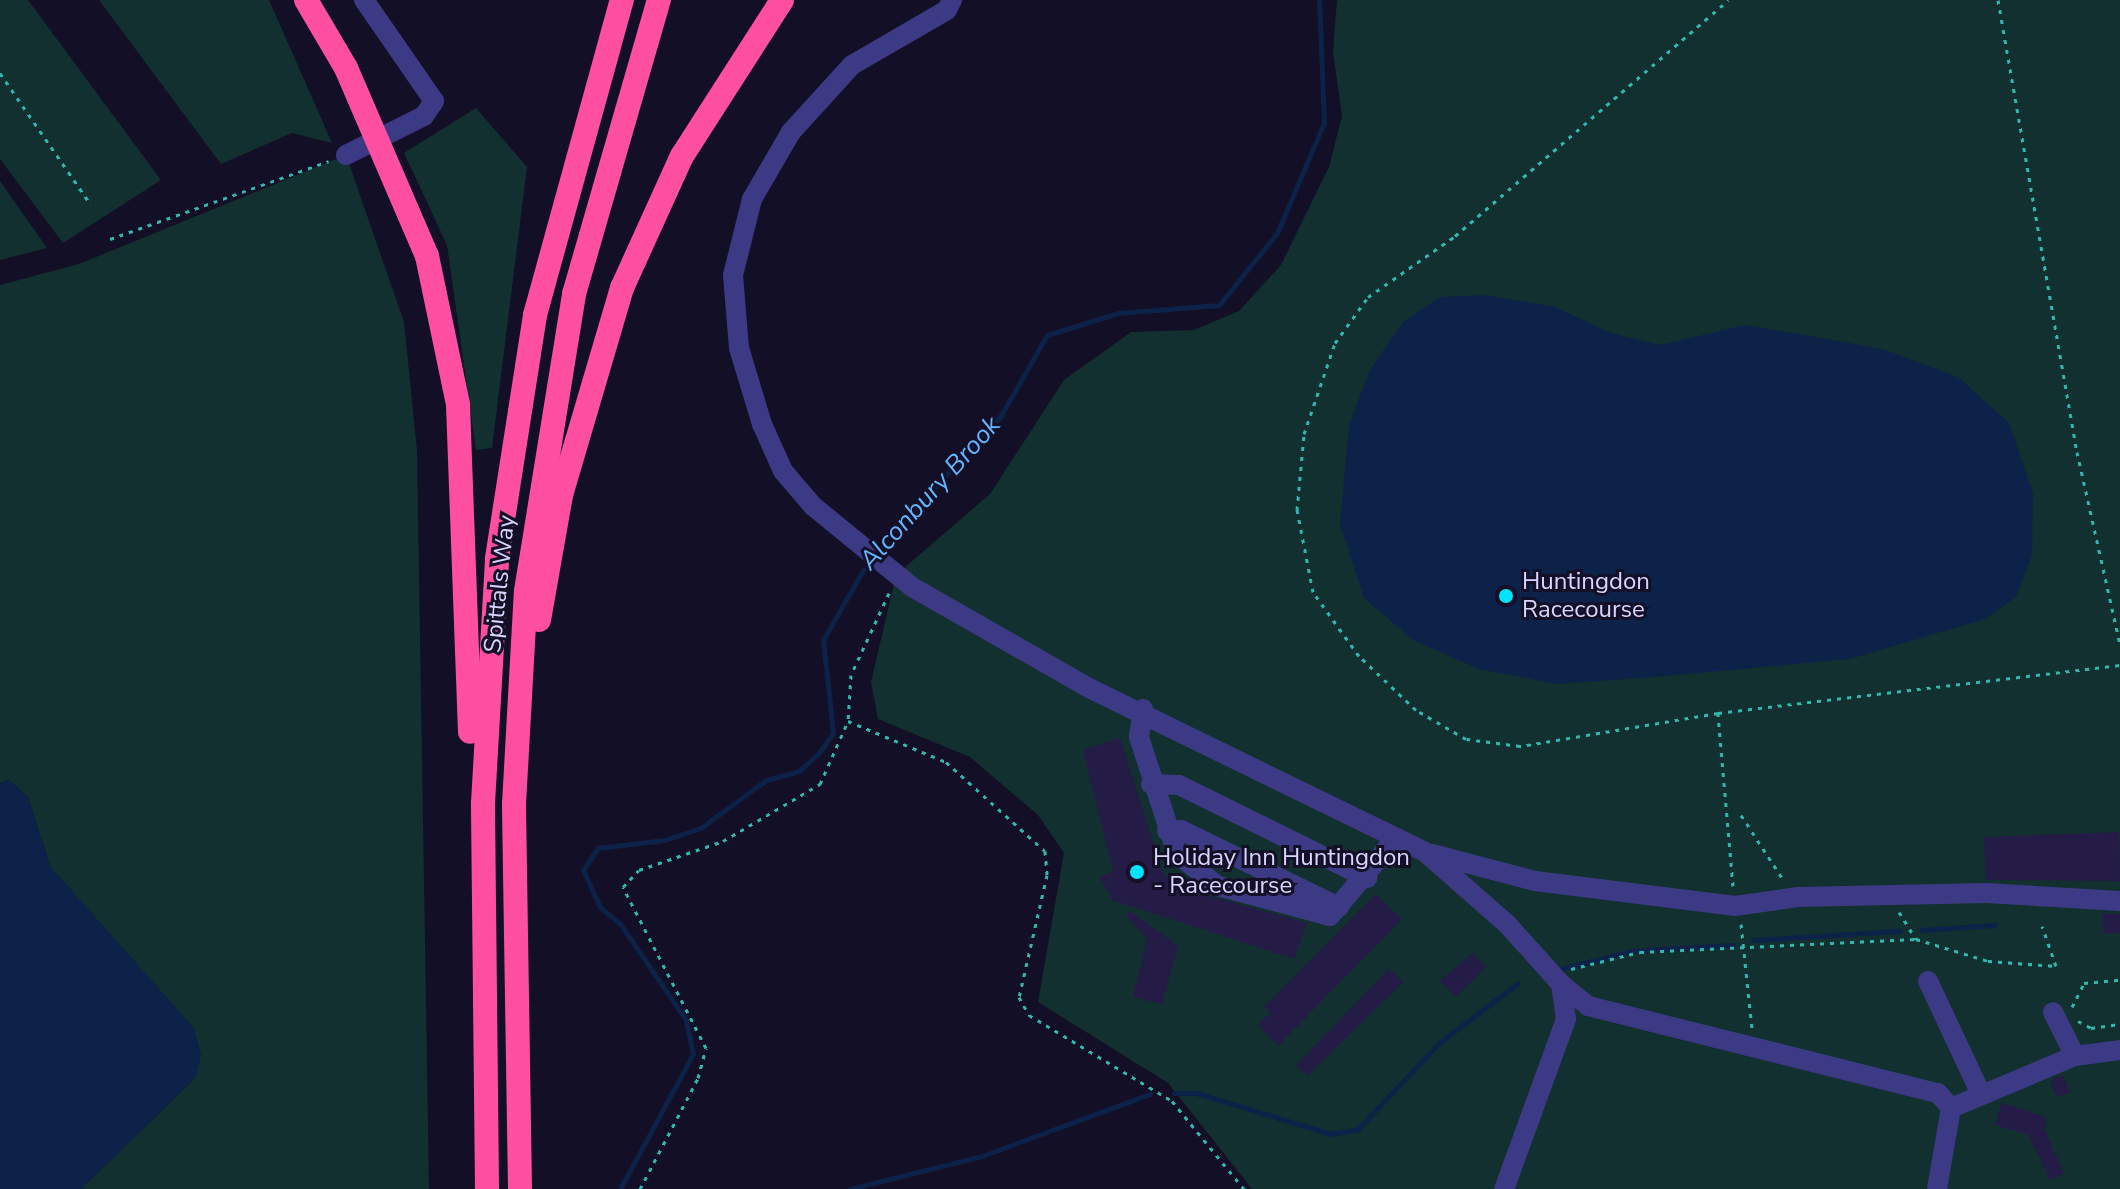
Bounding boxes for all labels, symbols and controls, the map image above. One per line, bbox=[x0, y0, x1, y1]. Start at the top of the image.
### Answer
water label: Alconbury Brook bbox=[853, 410, 1007, 576]
street label: Spittals Way bbox=[478, 514, 522, 654]
place label: Huntingdon Racecourse bbox=[1522, 568, 1650, 624]
marker: Huntingdon Racecourse bbox=[1497, 587, 1515, 605]
place label: Holiday Inn Huntingdon - Racecourse bbox=[1153, 844, 1410, 900]
marker: Holiday Inn Huntingdon - Racecourse bbox=[1128, 863, 1146, 881]

